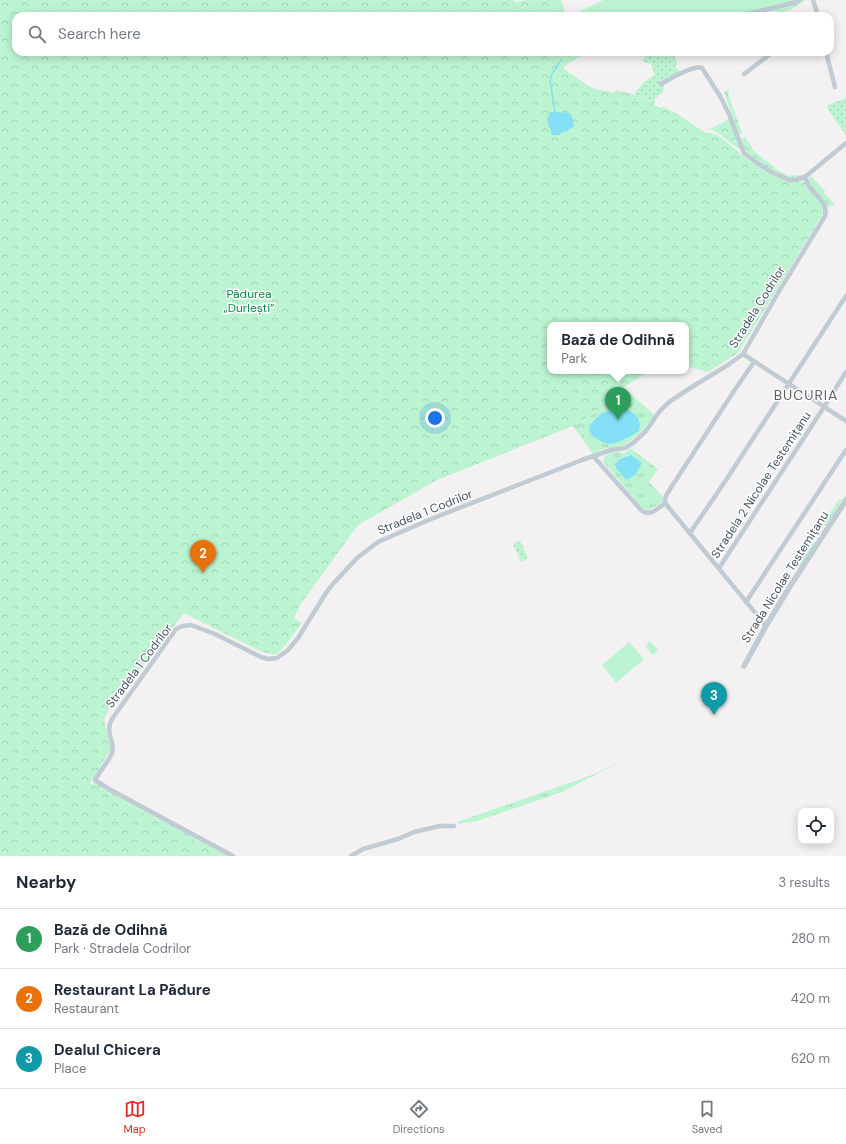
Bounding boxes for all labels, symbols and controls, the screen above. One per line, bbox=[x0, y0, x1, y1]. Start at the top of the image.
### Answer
search box bbox=[12, 12, 834, 56]
icon: search bbox=[26, 23, 48, 45]
text: Search here bbox=[58, 24, 141, 44]
street label: Stradela Codrilor bbox=[725, 262, 789, 351]
park label: Pădurea „Durlești” bbox=[224, 286, 275, 316]
popup bbox=[547, 322, 689, 374]
text: Bază de Odihnă bbox=[561, 330, 675, 350]
text: Park bbox=[561, 350, 587, 367]
district label: BUCURIA bbox=[774, 386, 838, 404]
pin: 1 bbox=[605, 387, 631, 420]
your location bbox=[425, 408, 445, 428]
street label: Stradela 2 Nicolae Testemițanu bbox=[707, 408, 815, 561]
street label: Stradela 1 Codrilor bbox=[375, 485, 475, 538]
street label: Strada Nicolae Testemițanu bbox=[738, 508, 832, 646]
pin: 2 bbox=[190, 540, 216, 573]
street label: Stradela 1 Codrilor bbox=[102, 620, 176, 711]
pin: 3 bbox=[701, 682, 727, 715]
map controls bbox=[798, 808, 834, 844]
button: locate bbox=[798, 808, 834, 844]
text: Nearby bbox=[16, 871, 76, 893]
text: 3 results bbox=[778, 874, 830, 891]
text: Bază de Odihnă bbox=[54, 920, 167, 940]
text: 1 bbox=[27, 930, 31, 947]
text: 280 m bbox=[791, 930, 830, 947]
text: Park · Stradela Codrilor bbox=[54, 940, 191, 957]
text: Restaurant La Pădure bbox=[54, 980, 211, 1000]
text: 2 bbox=[25, 990, 33, 1007]
text: 420 m bbox=[791, 990, 830, 1007]
text: Restaurant bbox=[54, 1000, 119, 1017]
text: Dealul Chicera bbox=[54, 1040, 161, 1060]
text: 3 bbox=[25, 1050, 33, 1067]
text: 620 m bbox=[791, 1050, 830, 1067]
text: Place bbox=[54, 1060, 86, 1077]
tab: Map bbox=[124, 1098, 146, 1136]
tab: Directions bbox=[393, 1098, 445, 1136]
tab: Saved bbox=[692, 1098, 722, 1136]

